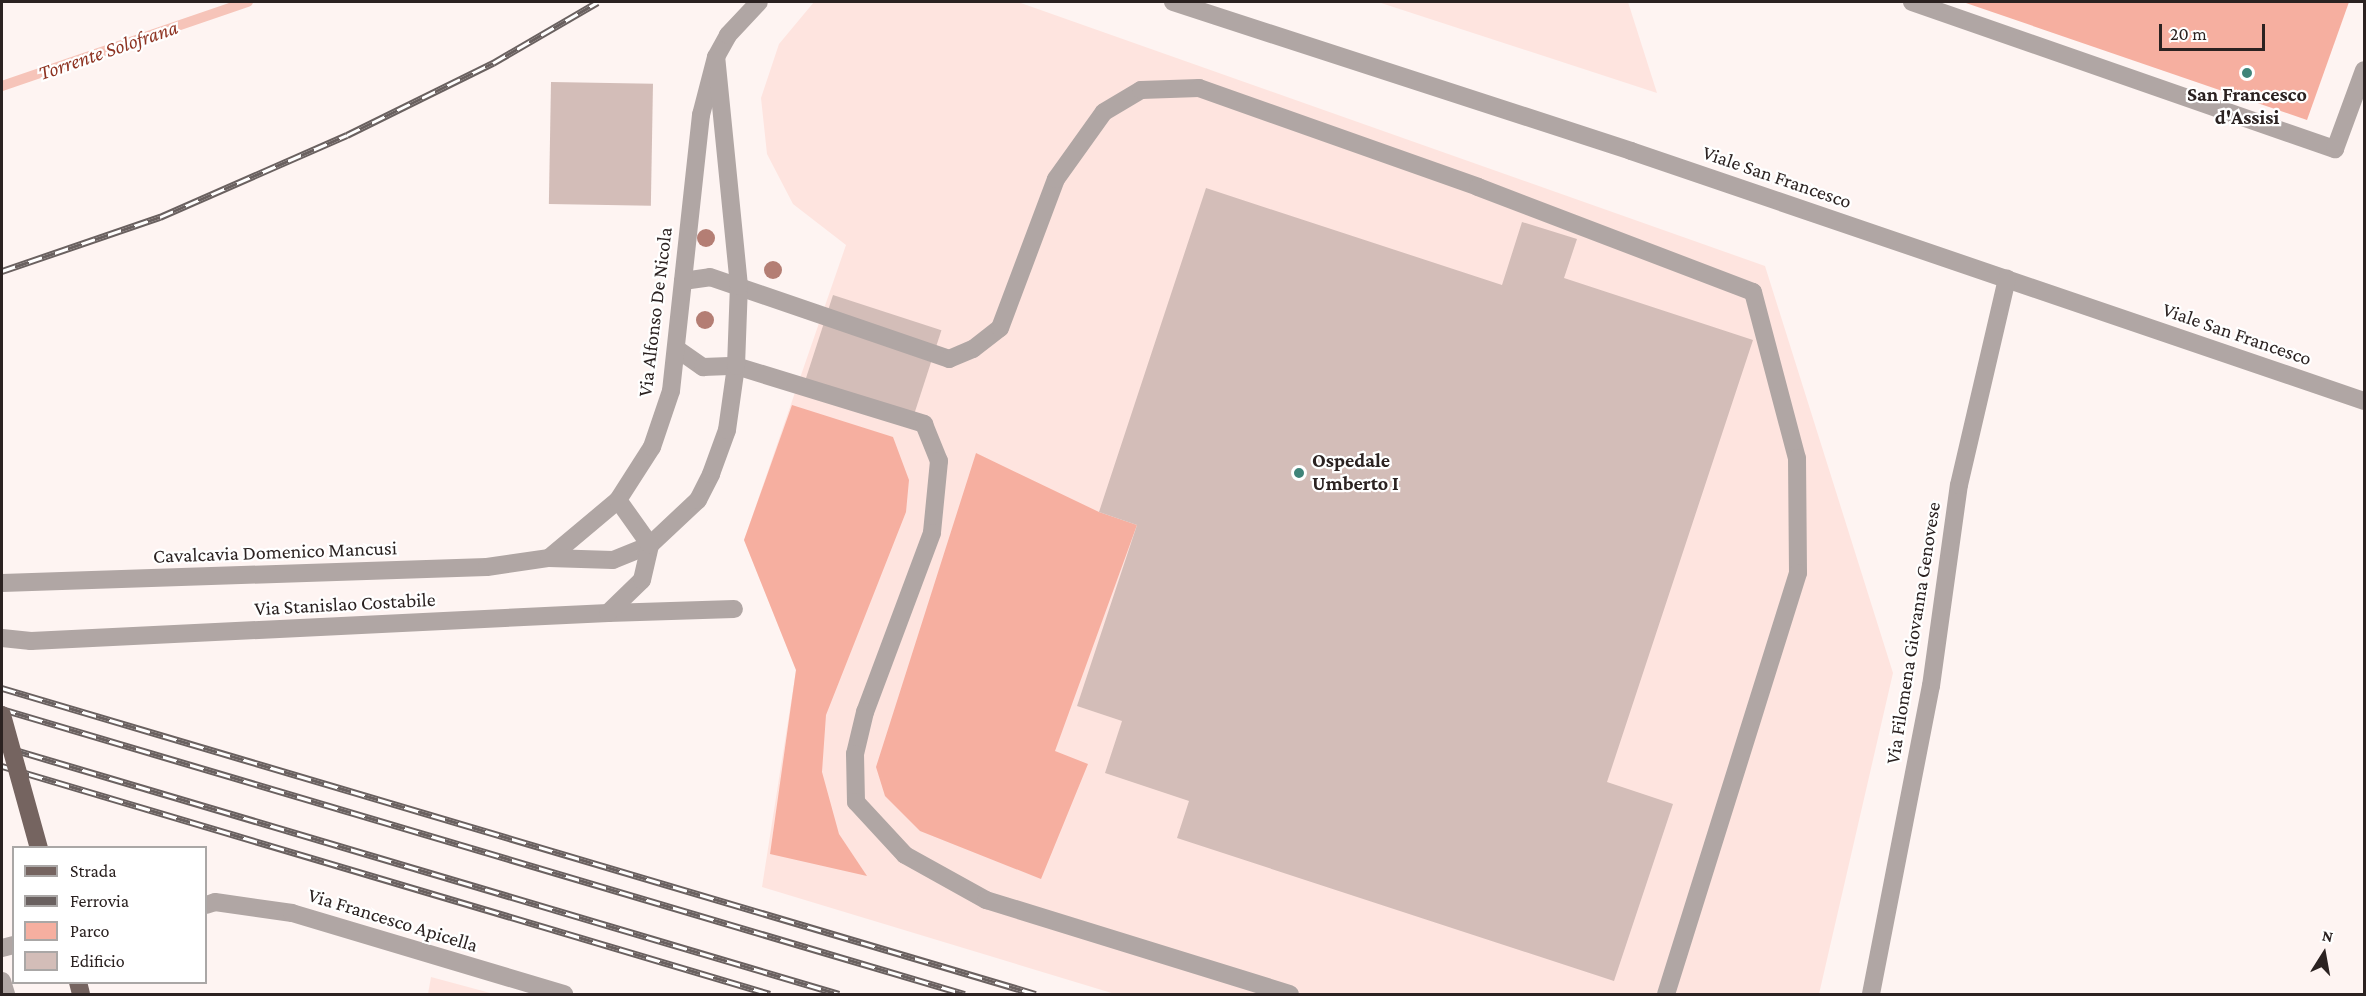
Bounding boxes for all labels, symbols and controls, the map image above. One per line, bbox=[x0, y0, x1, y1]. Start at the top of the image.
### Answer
scale bar bbox=[2162, 12, 2268, 50]
water label: Torrente Solofrana bbox=[35, 14, 181, 86]
text: 20 m bbox=[2170, 24, 2207, 44]
marker: San Francesco d'Assisi bbox=[2240, 66, 2254, 80]
place label: San Francesco d'Assisi bbox=[2187, 82, 2307, 129]
street label: Viale San Francesco bbox=[1699, 140, 1855, 214]
street label: Via Alfonso De Nicola bbox=[633, 226, 677, 398]
street label: Viale San Francesco bbox=[2159, 297, 2315, 371]
place label: Ospedale Umberto I bbox=[1312, 449, 1399, 496]
marker: Ospedale Umberto I bbox=[1290, 464, 1308, 482]
street label: Via Filomena Giovanna Genovese bbox=[1880, 500, 1946, 766]
street label: Cavalcavia Domenico Mancusi bbox=[153, 536, 397, 568]
street label: Via Stanislao Costabile bbox=[254, 587, 436, 621]
legend bbox=[12, 846, 207, 984]
text: Strada bbox=[70, 861, 117, 881]
street label: Via Francesco Apicella bbox=[305, 883, 481, 957]
text: Ferrovia bbox=[70, 891, 129, 911]
text: Parco bbox=[70, 921, 109, 941]
north arrow bbox=[2294, 924, 2354, 984]
text: N bbox=[2321, 926, 2335, 945]
text: Edificio bbox=[70, 951, 125, 971]

